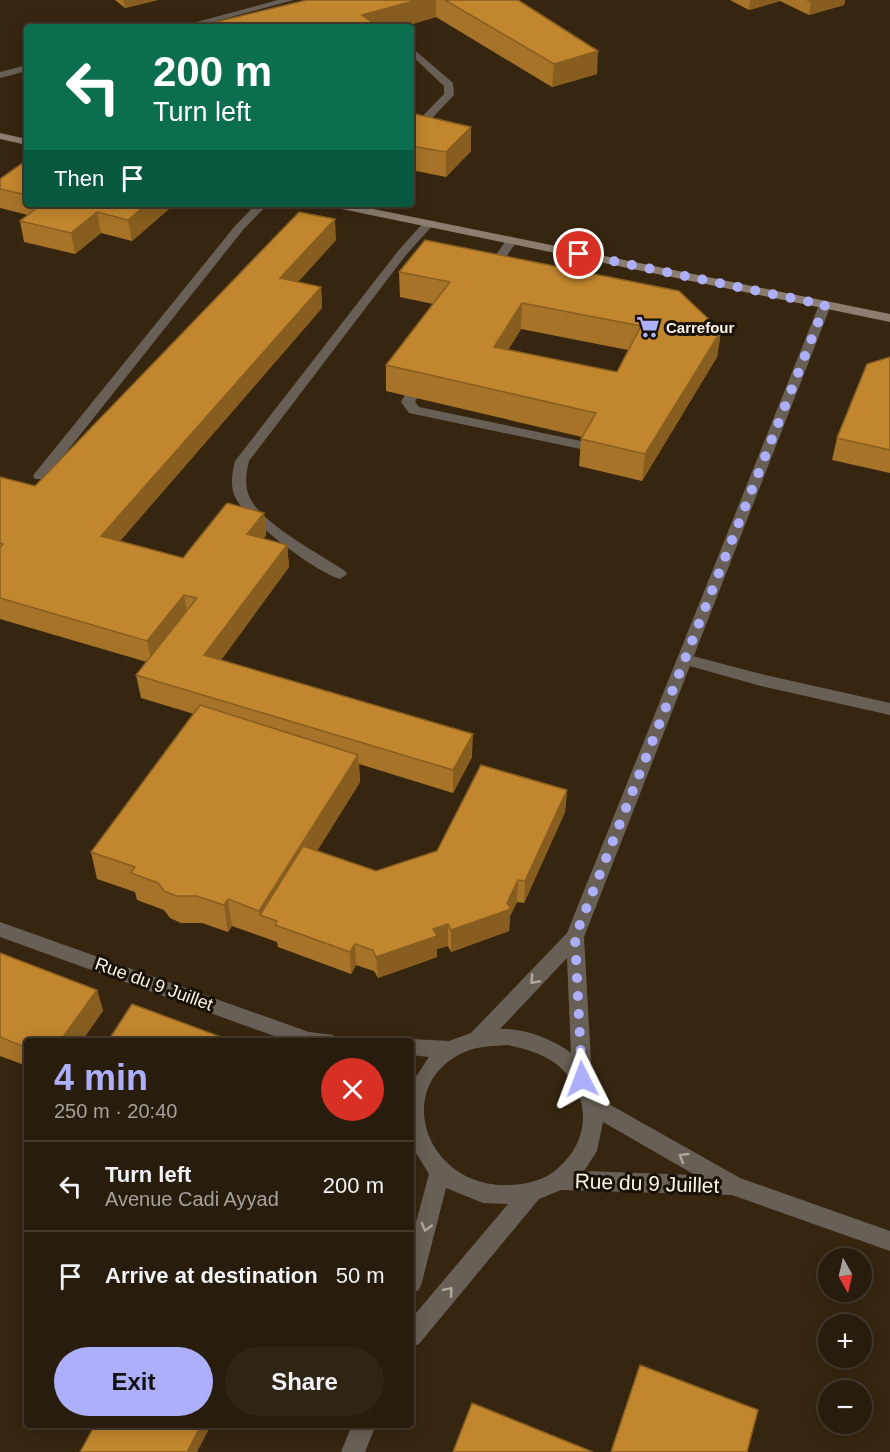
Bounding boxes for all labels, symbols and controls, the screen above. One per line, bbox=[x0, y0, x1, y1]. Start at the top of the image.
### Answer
icon: left bbox=[54, 48, 132, 126]
text: 200 m bbox=[153, 48, 272, 95]
text: Turn left bbox=[153, 97, 251, 127]
icon: arrive bbox=[116, 162, 149, 195]
text: Then bbox=[54, 166, 104, 191]
pin bbox=[553, 228, 604, 279]
icon: arrive bbox=[562, 237, 595, 270]
supermarket icon: Carrefour bbox=[635, 314, 661, 340]
place label: Carrefour bbox=[666, 319, 735, 336]
street label: Rue du 9 Juillet bbox=[92, 953, 216, 1015]
one-way arrow bbox=[531, 972, 542, 983]
position arrow bbox=[550, 1047, 614, 1111]
text: 4 min bbox=[54, 1057, 148, 1098]
button: close bbox=[321, 1058, 384, 1121]
text: 250 m · 20:40 bbox=[54, 1100, 177, 1122]
one-way arrow bbox=[679, 1153, 689, 1164]
text: Turn left bbox=[105, 1162, 191, 1187]
street label: Rue du 9 Juillet bbox=[574, 1169, 720, 1197]
icon: left bbox=[54, 1170, 87, 1203]
text: 200 m bbox=[323, 1173, 384, 1198]
text: Avenue Cadi Ayyad bbox=[105, 1188, 279, 1210]
one-way arrow bbox=[420, 1222, 433, 1232]
north arrow bbox=[818, 1248, 872, 1302]
map controls bbox=[818, 1248, 872, 1434]
icon: arrive bbox=[54, 1260, 87, 1293]
text: Arrive at destination bbox=[105, 1263, 318, 1288]
text: 50 m bbox=[336, 1263, 385, 1288]
one-way arrow bbox=[441, 1287, 452, 1298]
button: + bbox=[818, 1314, 872, 1368]
button: Exit bbox=[54, 1347, 213, 1416]
button: Share bbox=[225, 1347, 384, 1416]
button: − bbox=[818, 1380, 872, 1434]

